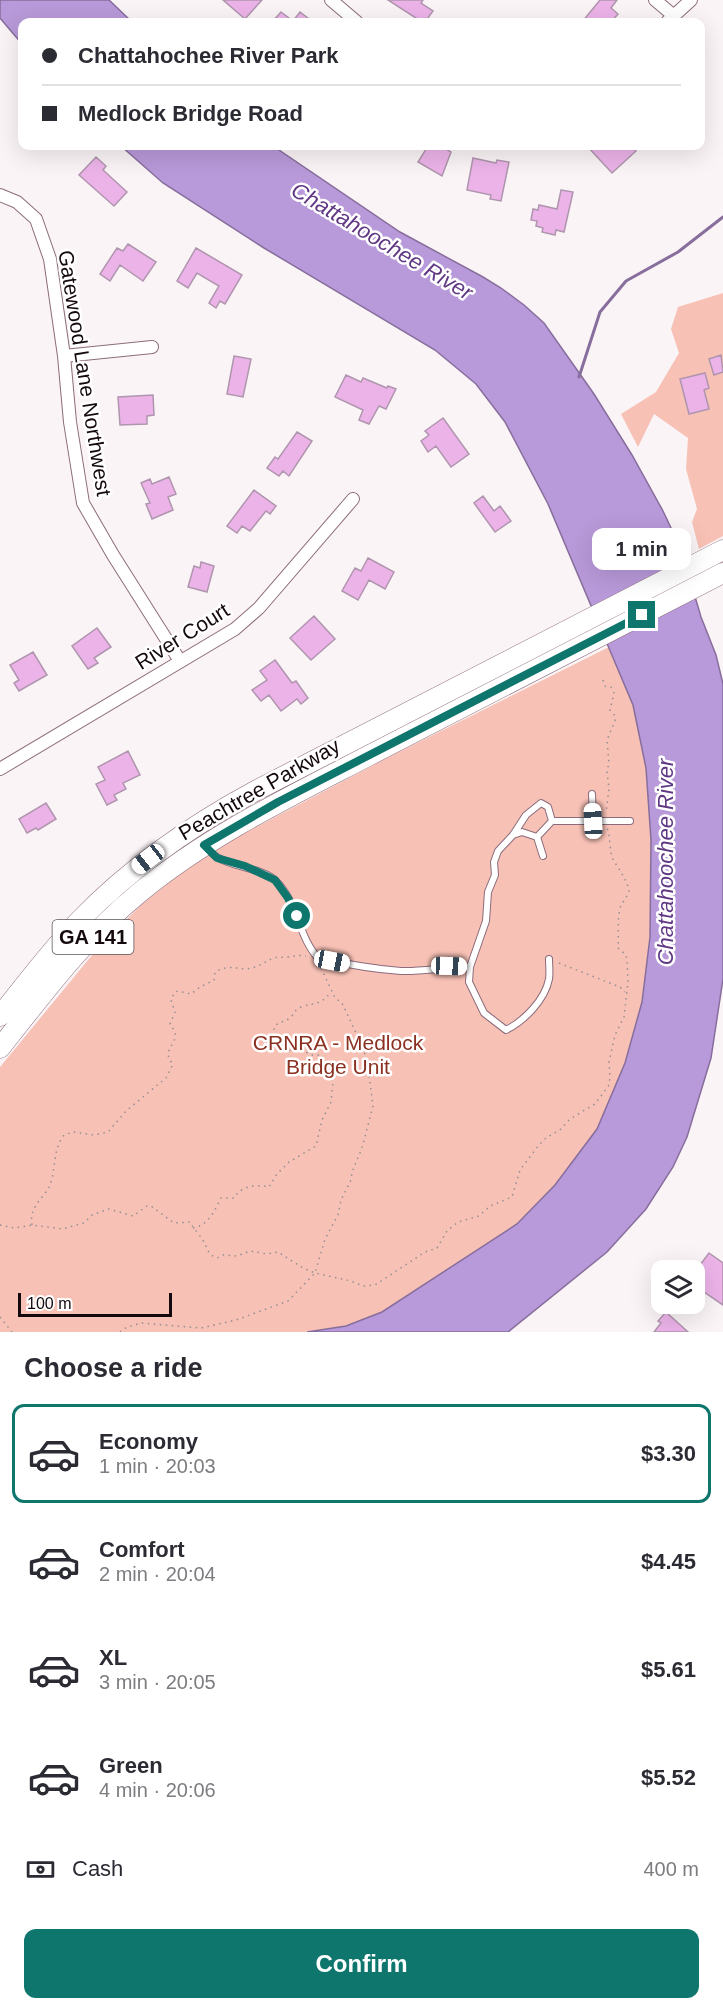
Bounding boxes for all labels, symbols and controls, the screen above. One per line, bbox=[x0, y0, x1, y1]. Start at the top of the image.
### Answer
text: Chattahochee River Park bbox=[78, 43, 338, 68]
text: Medlock Bridge Road bbox=[78, 101, 303, 126]
water label: Chattahoochee River bbox=[287, 177, 478, 306]
street label: Gatewood Lane Northwest bbox=[54, 248, 116, 498]
callout: 1 min bbox=[592, 528, 692, 570]
text: 1 min bbox=[615, 538, 668, 560]
street label: River Court bbox=[131, 598, 233, 674]
route end bbox=[628, 601, 655, 628]
street label: Peachtree Parkway bbox=[174, 733, 344, 844]
water label: Chattahoochee River bbox=[653, 757, 678, 965]
car bbox=[583, 803, 603, 839]
car bbox=[128, 841, 168, 877]
route start bbox=[283, 902, 310, 929]
road number: GA 141 bbox=[52, 920, 134, 954]
car bbox=[313, 949, 351, 973]
car bbox=[431, 956, 467, 976]
park label: CRNRA - Medlock Bridge Unit bbox=[253, 1031, 424, 1078]
map controls bbox=[651, 1260, 705, 1314]
button: layers bbox=[651, 1260, 705, 1314]
scale bar bbox=[18, 1290, 172, 1318]
text: 100 m bbox=[27, 1295, 71, 1312]
text: Choose a ride bbox=[24, 1353, 203, 1383]
icon: car bbox=[27, 1427, 81, 1481]
text: Economy bbox=[99, 1429, 198, 1454]
text: $3.30 bbox=[641, 1441, 696, 1466]
text: 1 min · 20:03 bbox=[99, 1455, 216, 1477]
icon: car bbox=[27, 1535, 81, 1589]
text: Comfort bbox=[99, 1537, 185, 1562]
text: $4.45 bbox=[641, 1549, 696, 1574]
text: 2 min · 20:04 bbox=[99, 1563, 216, 1585]
icon: car bbox=[27, 1643, 81, 1697]
text: XL bbox=[99, 1645, 127, 1670]
text: $5.61 bbox=[641, 1657, 696, 1682]
text: 3 min · 20:05 bbox=[99, 1671, 216, 1693]
icon: car bbox=[27, 1751, 81, 1805]
text: Green bbox=[99, 1753, 163, 1778]
text: $5.52 bbox=[641, 1765, 696, 1790]
text: 4 min · 20:06 bbox=[99, 1779, 216, 1801]
icon: cash bbox=[24, 1853, 57, 1886]
text: Cash bbox=[72, 1856, 123, 1881]
text: 400 m bbox=[643, 1858, 699, 1880]
button: Confirm bbox=[24, 1929, 699, 1998]

